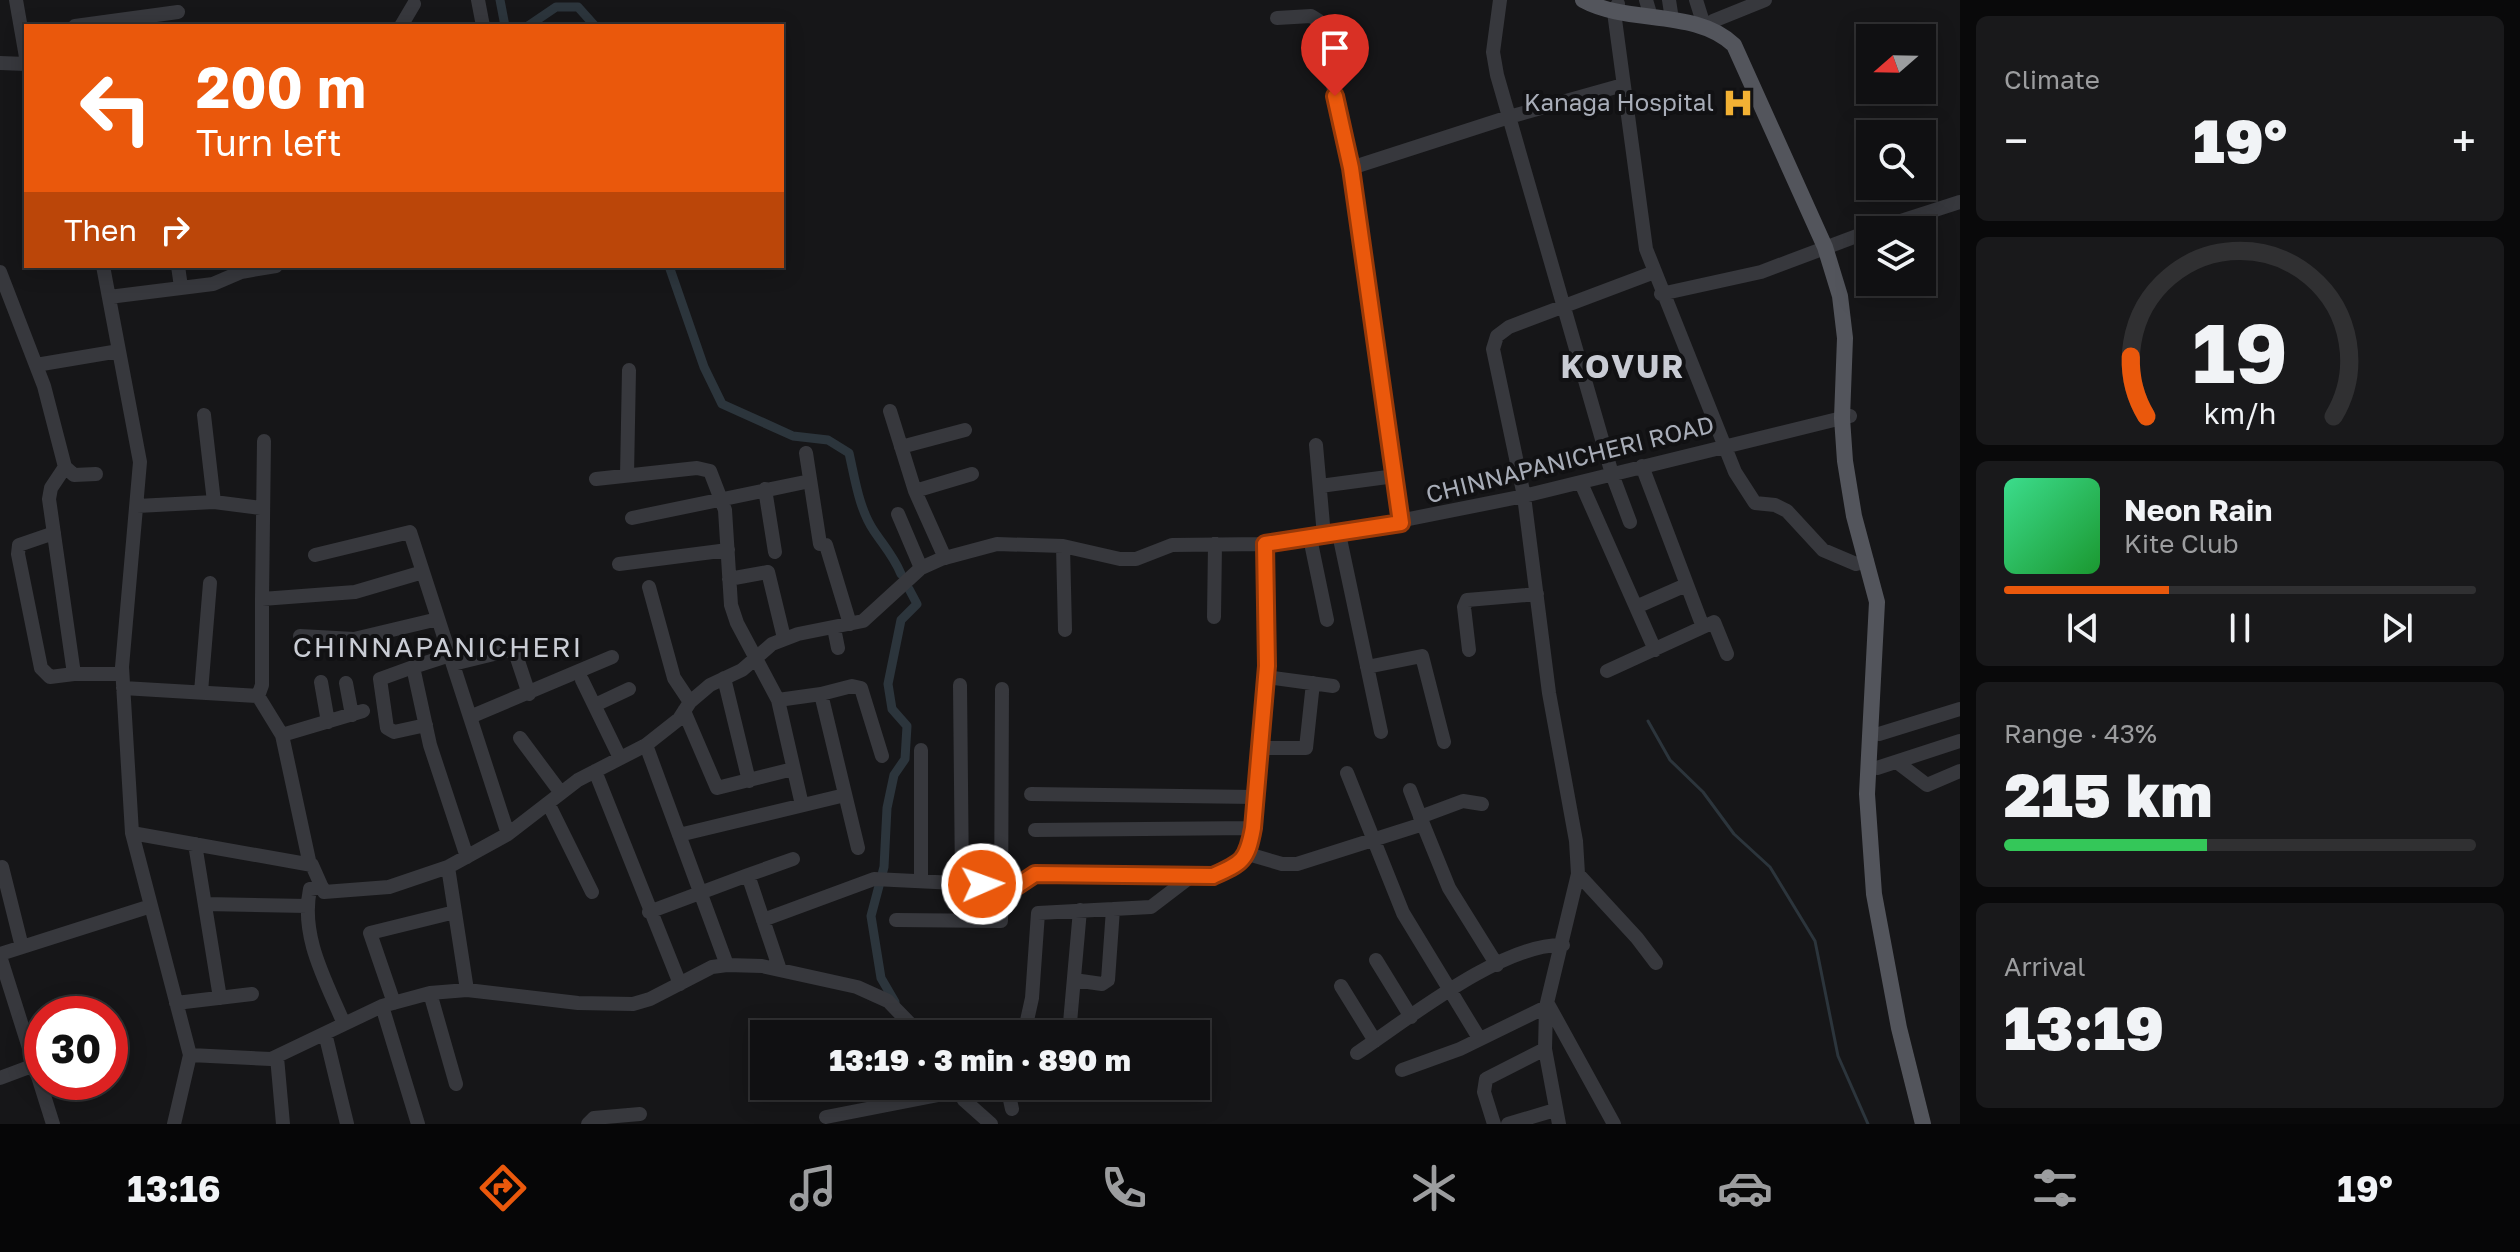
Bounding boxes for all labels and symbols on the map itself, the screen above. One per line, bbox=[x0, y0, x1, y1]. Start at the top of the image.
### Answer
pin bbox=[1301, 14.0, 1369, 96]
north arrow bbox=[1856, 24, 1936, 104]
hospital icon: Kanaga Hospital bbox=[1721, 86, 1755, 120]
place label: Kanaga Hospital bbox=[1524, 87, 1714, 116]
district label: KOVUR bbox=[1560, 347, 1686, 385]
street label: CHINNAPANICHERI ROAD bbox=[1423, 409, 1717, 508]
district label: CHINNAPANICHERI bbox=[293, 630, 583, 663]
position arrow bbox=[940, 842, 1024, 926]
speed limit sign: 30 bbox=[24, 996, 128, 1100]

